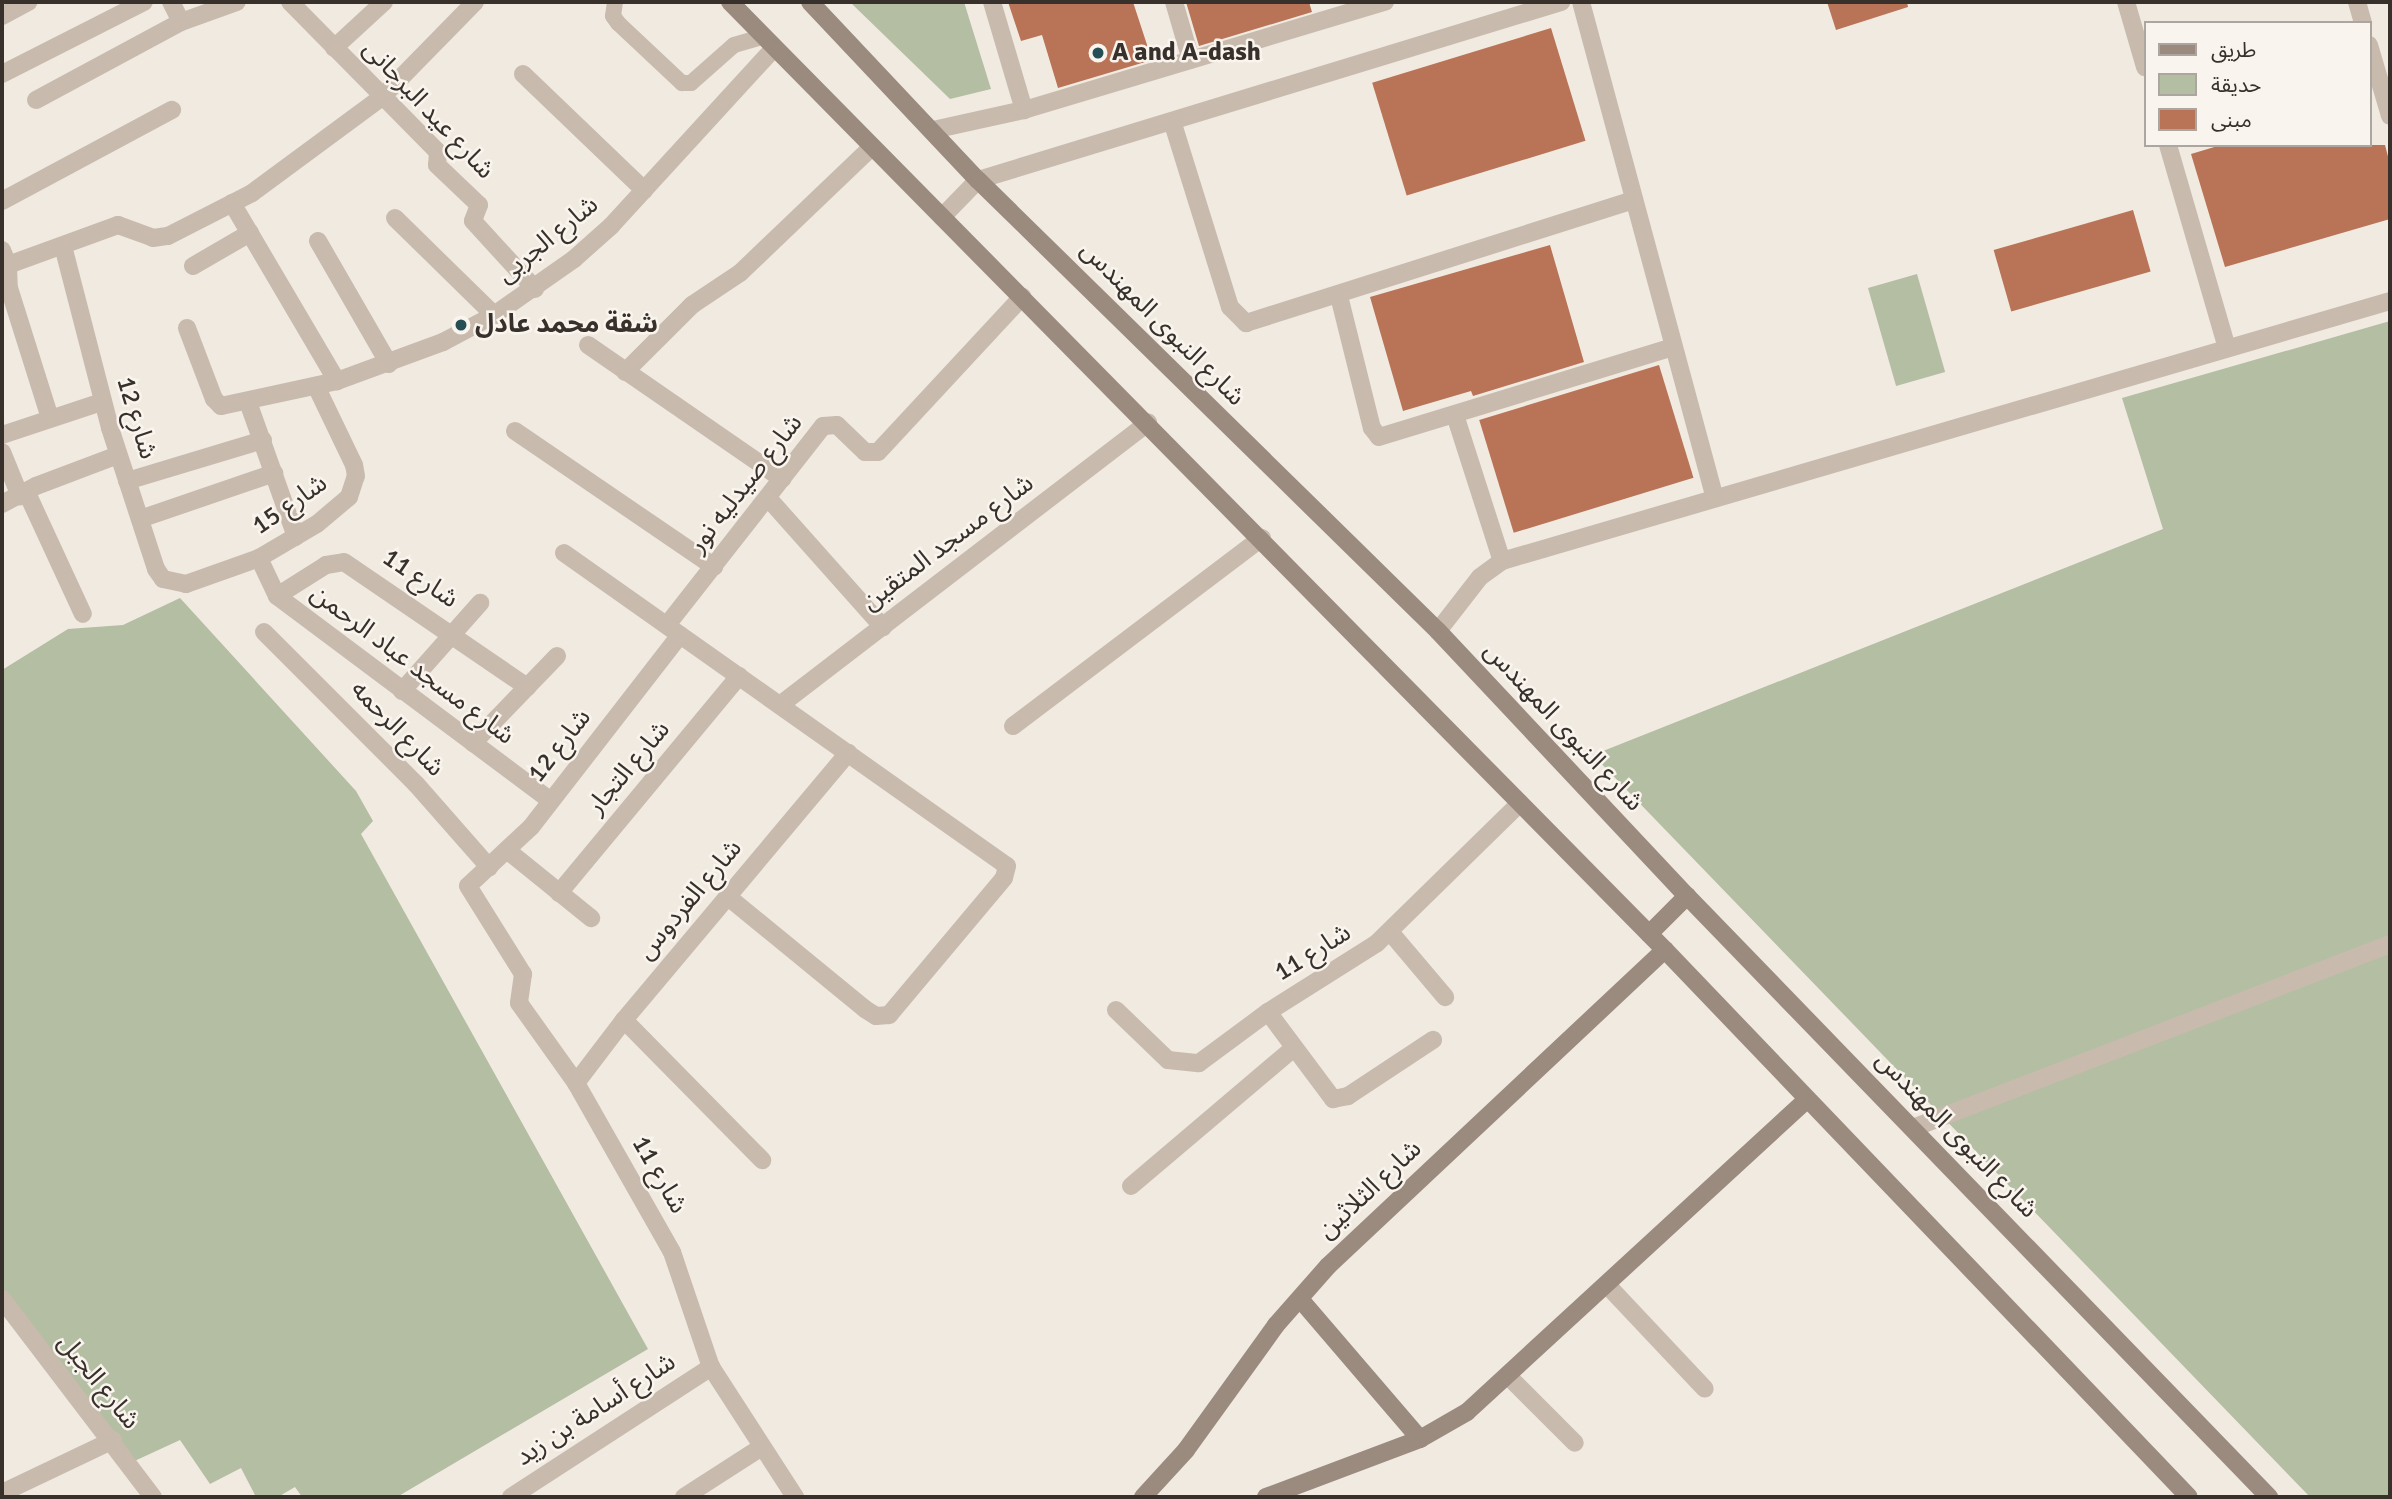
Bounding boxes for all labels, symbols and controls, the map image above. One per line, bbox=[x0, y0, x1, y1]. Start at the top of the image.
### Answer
legend bbox=[2144, 21, 2371, 147]
street label: شارع عيد البرجانى bbox=[356, 34, 500, 186]
place label: A and A-dash bbox=[1112, 37, 1261, 69]
text: طريق bbox=[2211, 37, 2256, 63]
marker: A and A-dash bbox=[1090, 45, 1106, 61]
text: حديقة bbox=[2211, 72, 2261, 98]
text: مبنى bbox=[2211, 107, 2252, 133]
street label: شارع الجربى bbox=[491, 190, 605, 290]
street label: شارع النبوى المهندس bbox=[1073, 235, 1251, 413]
place label: شقة محمد عادل bbox=[475, 309, 658, 341]
marker: شقة محمد عادل bbox=[453, 317, 469, 333]
street label: شارع 12 bbox=[109, 373, 163, 463]
street label: شارع صيدليه نور bbox=[682, 409, 810, 559]
street label: شارع 15 bbox=[246, 468, 334, 542]
street label: شارع مسجد المتقين bbox=[856, 468, 1040, 618]
street label: شارع 11 bbox=[376, 542, 464, 616]
street label: شارع مسجد عباد الرحمن bbox=[304, 578, 520, 752]
street label: شارع النبوى المهندس bbox=[1476, 636, 1650, 818]
street label: شارع الرحمه bbox=[344, 674, 450, 784]
street label: شارع 12 bbox=[522, 703, 598, 789]
street label: شارع التجار bbox=[581, 715, 677, 821]
street label: شارع الفردوس bbox=[631, 834, 749, 966]
street label: شارع 11 bbox=[1269, 917, 1357, 989]
street label: شارع النبوى المهندس bbox=[1868, 1045, 2044, 1225]
street label: شارع 11 bbox=[624, 1131, 694, 1219]
street label: شارع الثلاثين bbox=[1311, 1134, 1429, 1246]
street label: شارع الجبل bbox=[50, 1328, 146, 1436]
street label: شارع أسامة بن زيد bbox=[510, 1347, 682, 1473]

